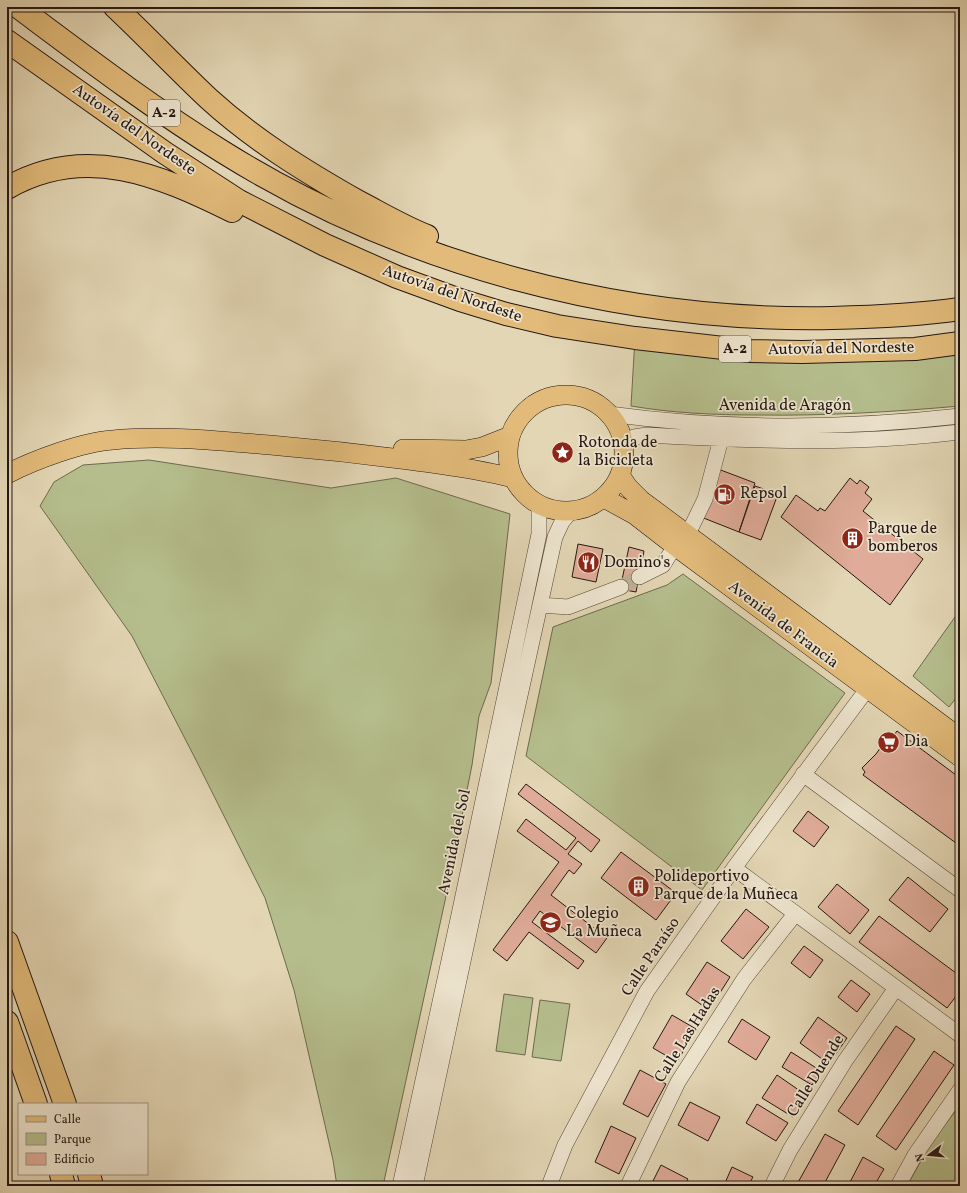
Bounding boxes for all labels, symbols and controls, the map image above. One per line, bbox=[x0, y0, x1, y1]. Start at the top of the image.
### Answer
street label: Autovía del Nordeste bbox=[68, 79, 200, 181]
road number: A-2 bbox=[148, 100, 180, 126]
street label: Autovía del Nordeste bbox=[379, 260, 525, 328]
road number: A-2 bbox=[719, 336, 751, 362]
street label: Autovía del Nordeste bbox=[768, 337, 914, 361]
street label: Avenida de Aragón bbox=[719, 395, 851, 417]
place label: Rotonda de la Bicicleta bbox=[578, 432, 657, 472]
place icon: Rotonda de la Bicicleta bbox=[549, 439, 575, 465]
fuel station icon: Repsol bbox=[712, 481, 738, 507]
place label: Repsol bbox=[740, 483, 788, 505]
place label: Parque de bomberos bbox=[868, 518, 938, 558]
building icon: Parque de bomberos bbox=[839, 525, 865, 551]
restaurant icon: Domino's bbox=[575, 550, 601, 576]
place label: Domino's bbox=[604, 552, 671, 574]
street label: Avenida de Francia bbox=[723, 576, 843, 674]
supermarket icon: Dia bbox=[875, 729, 901, 755]
place label: Dia bbox=[904, 731, 928, 753]
street label: Avenida del Sol bbox=[433, 787, 477, 897]
place label: Polideportivo Parque de la Muñeca bbox=[654, 866, 798, 906]
building icon: Polideportivo Parque de la Muñeca bbox=[625, 873, 651, 899]
place label: Colegio La Muñeca bbox=[566, 903, 642, 943]
school or university icon: Colegio La Muñeca bbox=[537, 910, 563, 936]
street label: Calle Paraíso bbox=[616, 913, 686, 1001]
street label: Calle Las Hadas bbox=[650, 983, 726, 1087]
street label: Calle Duende bbox=[782, 1031, 850, 1121]
legend bbox=[18, 1103, 148, 1175]
text: Calle bbox=[54, 1112, 81, 1128]
text: Parque bbox=[54, 1132, 91, 1148]
north arrow bbox=[909, 1135, 949, 1175]
text: N bbox=[913, 1151, 929, 1163]
text: Edificio bbox=[54, 1152, 94, 1168]

